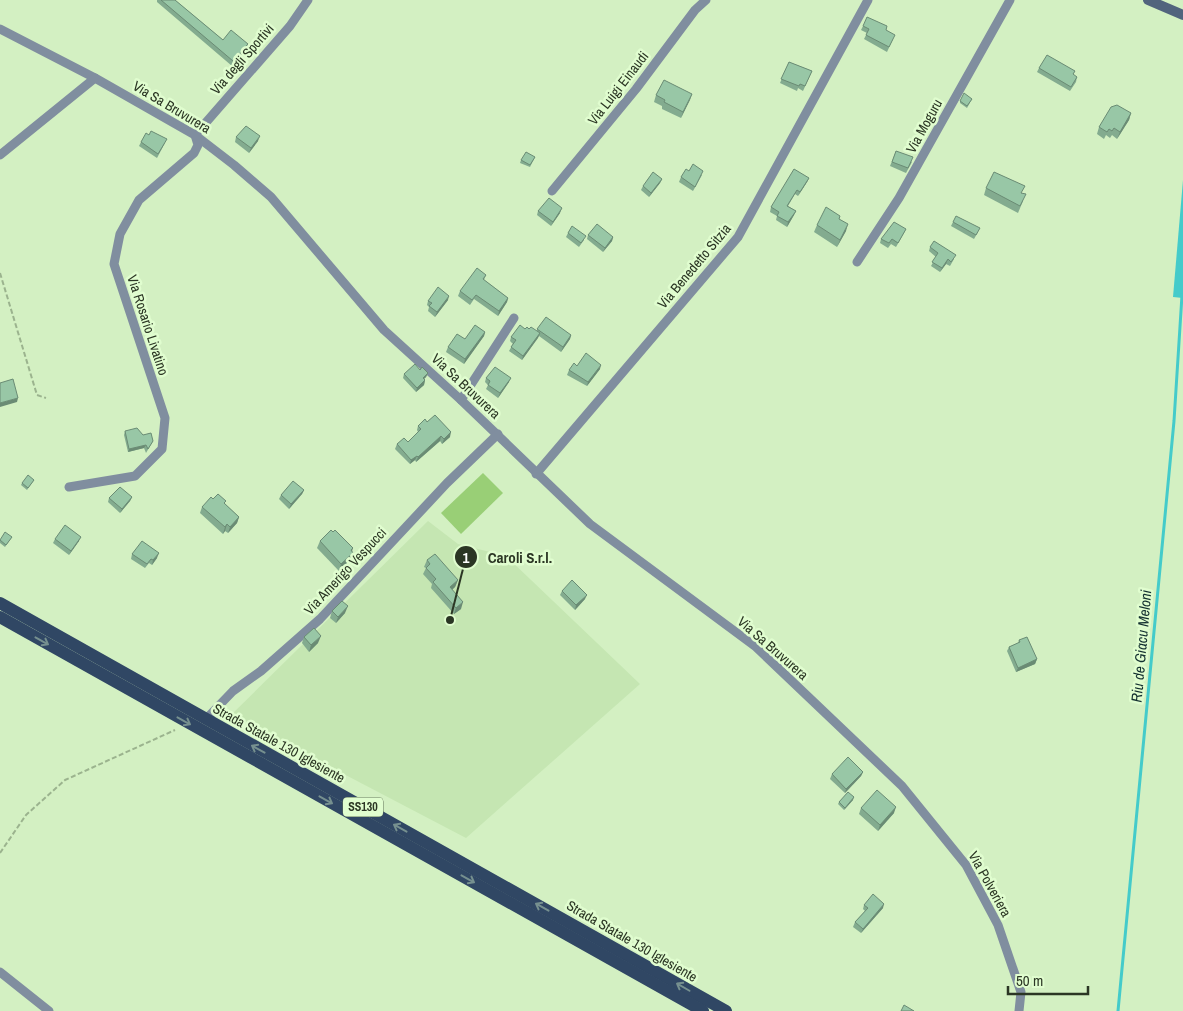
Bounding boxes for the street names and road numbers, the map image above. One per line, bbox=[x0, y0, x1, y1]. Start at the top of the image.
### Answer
street label: Via degli Sportivi bbox=[206, 20, 278, 98]
street label: Via Luigi Einaudi bbox=[584, 48, 652, 128]
street label: Via Sa Bruvurera bbox=[130, 77, 215, 138]
street label: Via Moguru bbox=[902, 96, 946, 156]
street label: Via Benedetto Sitzia bbox=[653, 219, 735, 312]
street label: Via Rosario Livatino bbox=[123, 273, 173, 377]
street label: Via Sa Bruvurera bbox=[428, 349, 505, 423]
street label: Via Amerigo Vespucci bbox=[300, 524, 390, 618]
street label: Via Sa Bruvurera bbox=[734, 612, 813, 684]
street label: Strada Statale 130 Iglesiente bbox=[210, 699, 348, 787]
road number: SS130 bbox=[343, 798, 383, 816]
street label: Via Polveriera bbox=[965, 848, 1016, 921]
street label: Strada Statale 130 Iglesiente bbox=[563, 896, 701, 986]

